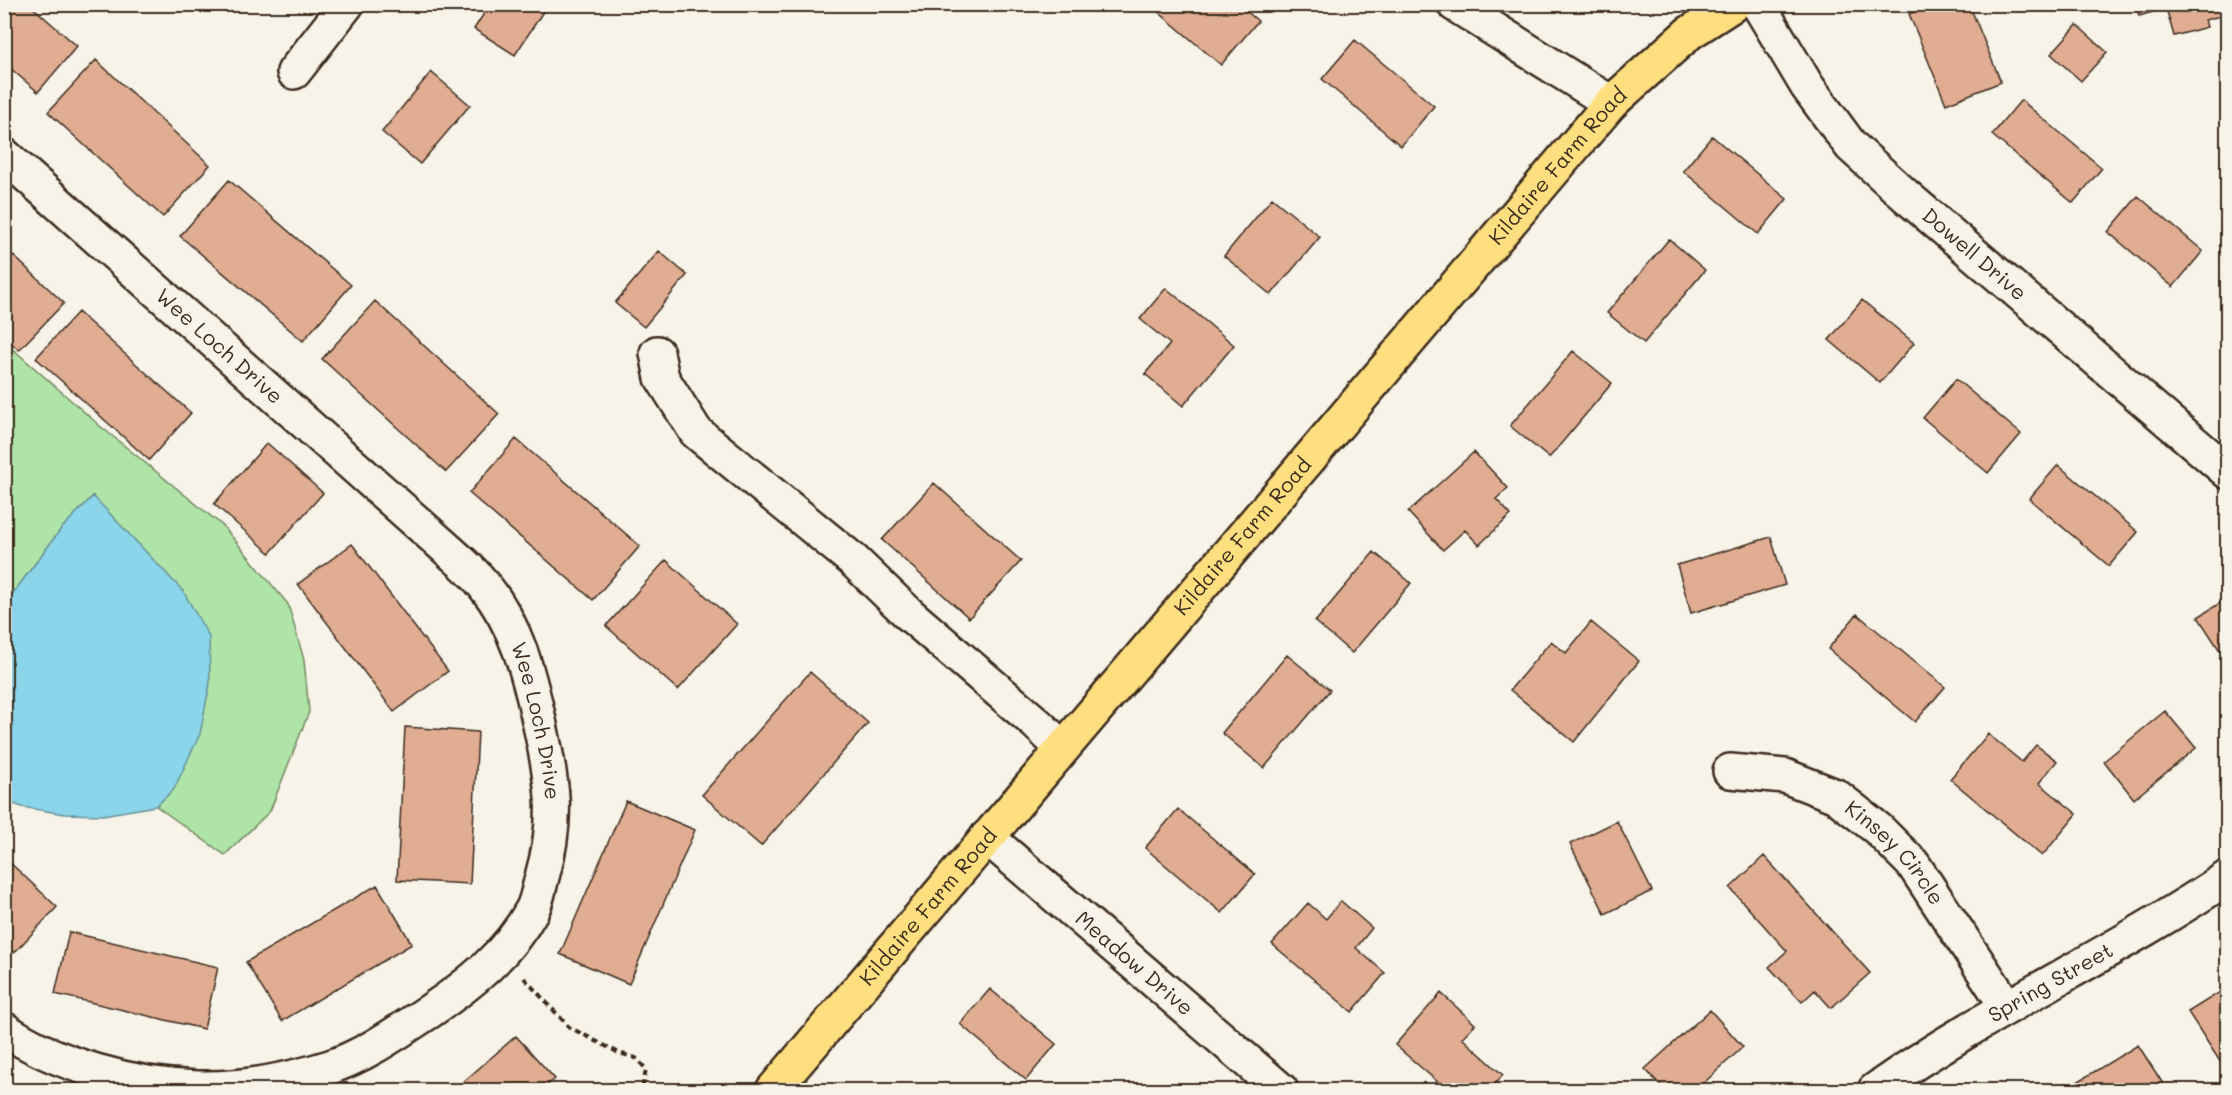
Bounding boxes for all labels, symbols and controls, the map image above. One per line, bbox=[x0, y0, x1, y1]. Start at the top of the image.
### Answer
street label: Kildaire Farm Road bbox=[1482, 81, 1631, 250]
street label: Dowell Drive bbox=[1917, 201, 2033, 305]
street label: Wee Loch Drive bbox=[151, 282, 289, 409]
street label: Kildaire Farm Road bbox=[1167, 451, 1316, 620]
street label: Wee Loch Drive bbox=[506, 638, 567, 801]
street label: Kinsey Circle bbox=[1840, 793, 1951, 909]
street label: Kildaire Farm Road bbox=[853, 822, 1002, 991]
street label: Meadow Drive bbox=[1070, 904, 1200, 1021]
street label: Spring Street bbox=[1983, 935, 2117, 1028]

